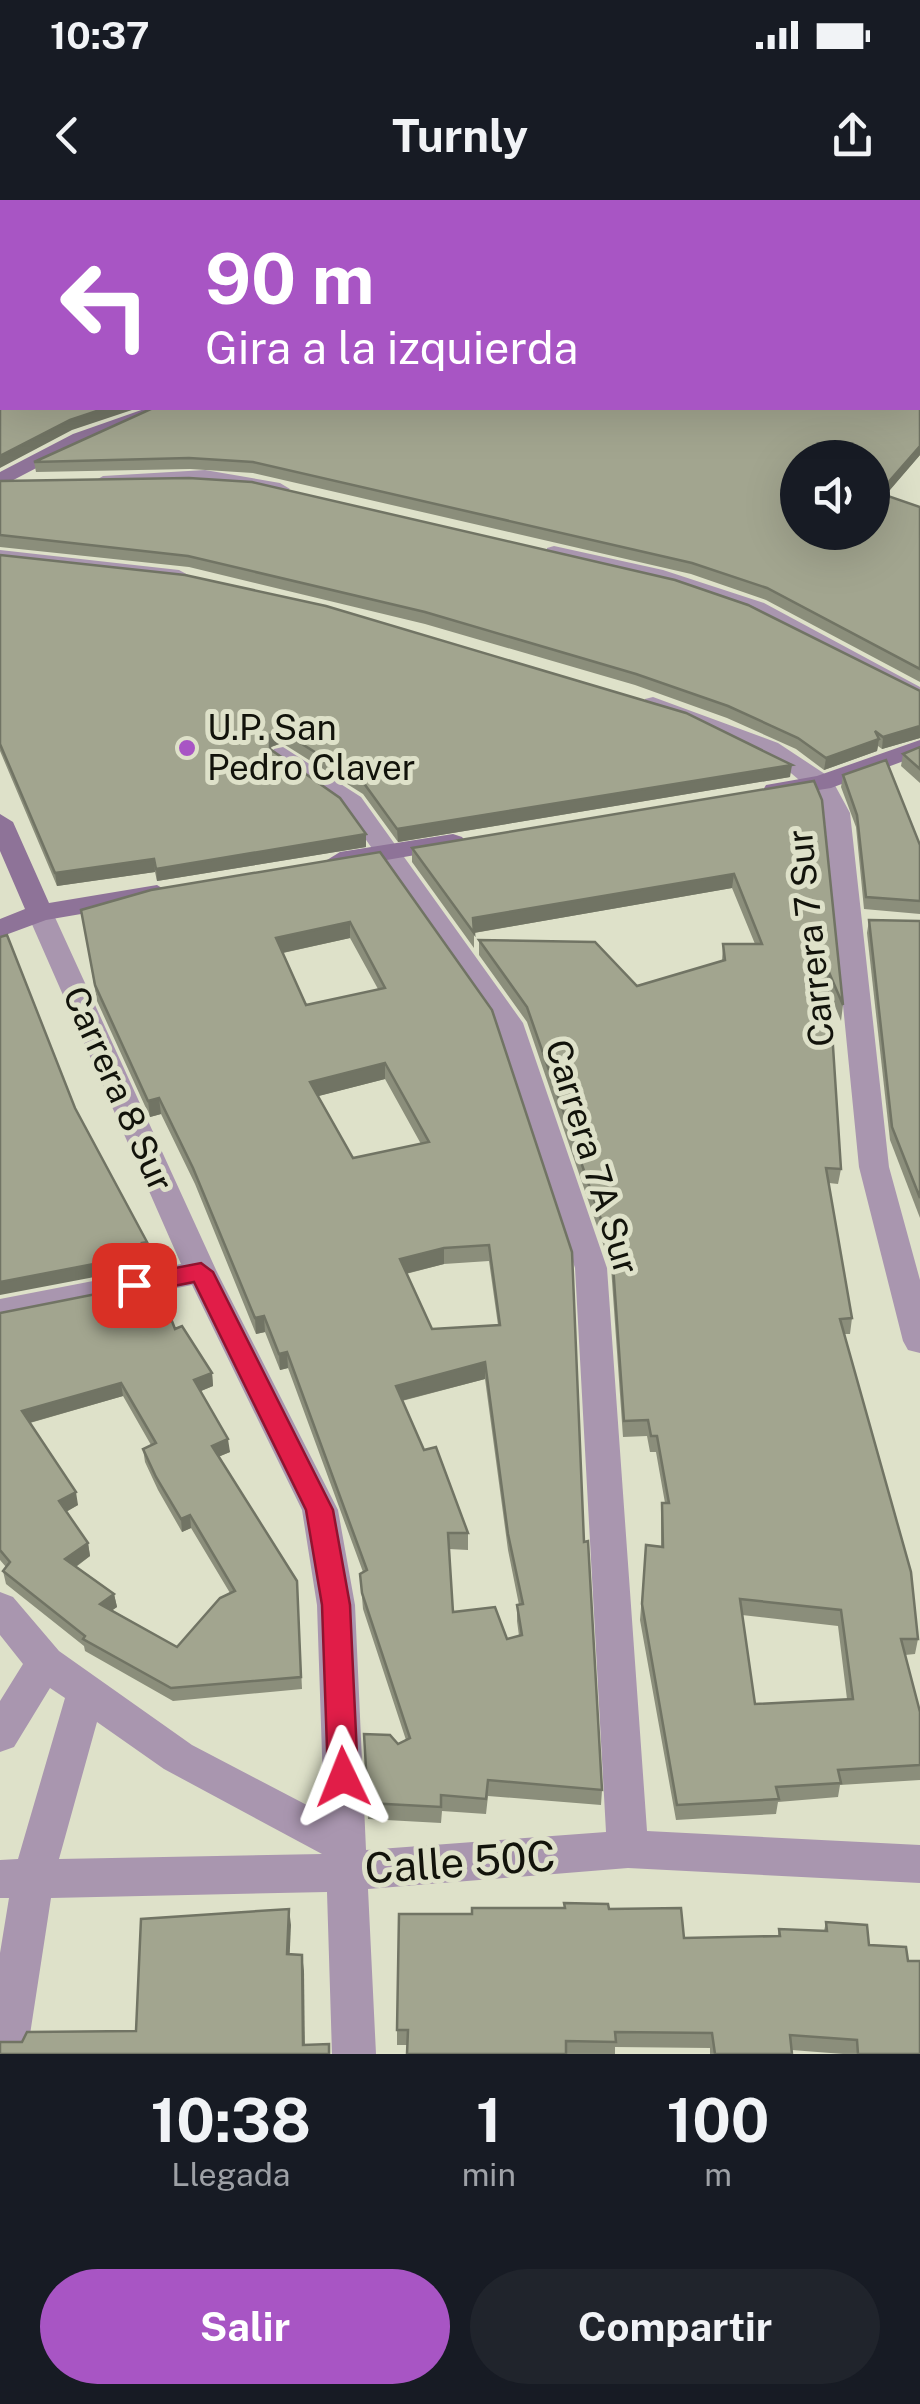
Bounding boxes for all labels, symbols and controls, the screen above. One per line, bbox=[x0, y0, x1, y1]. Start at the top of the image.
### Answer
text: 10:37 bbox=[50, 13, 149, 58]
icon: back bbox=[40, 108, 95, 163]
icon: share bbox=[825, 108, 880, 163]
text: Turnly bbox=[392, 109, 528, 162]
text: 90 m bbox=[205, 237, 375, 320]
icon: left bbox=[40, 240, 170, 370]
text: Gira a la izquierda bbox=[205, 321, 578, 374]
map controls bbox=[780, 440, 890, 550]
button: sound bbox=[780, 440, 890, 550]
place label: U.P. San Pedro Claver bbox=[207, 707, 416, 788]
marker: U.P. San Pedro Claver bbox=[176, 737, 198, 759]
street label: Carrera 7 Sur bbox=[779, 827, 842, 1049]
street label: Carrera 8 Sur bbox=[55, 980, 182, 1198]
street label: Carrera 7A Sur bbox=[537, 1035, 648, 1279]
pin bbox=[92, 1243, 177, 1328]
icon: arrive bbox=[107, 1258, 162, 1313]
position arrow bbox=[291, 1725, 395, 1829]
street label: Calle 50C bbox=[363, 1830, 557, 1893]
text: 10:38 bbox=[151, 2085, 311, 2156]
text: 1 bbox=[476, 2085, 502, 2156]
text: 100 bbox=[667, 2085, 769, 2156]
text: Llegada bbox=[171, 2156, 291, 2193]
text: min bbox=[462, 2156, 516, 2193]
text: m bbox=[704, 2156, 732, 2193]
button: Salir bbox=[40, 2269, 450, 2384]
button: Compartir bbox=[470, 2269, 880, 2384]

